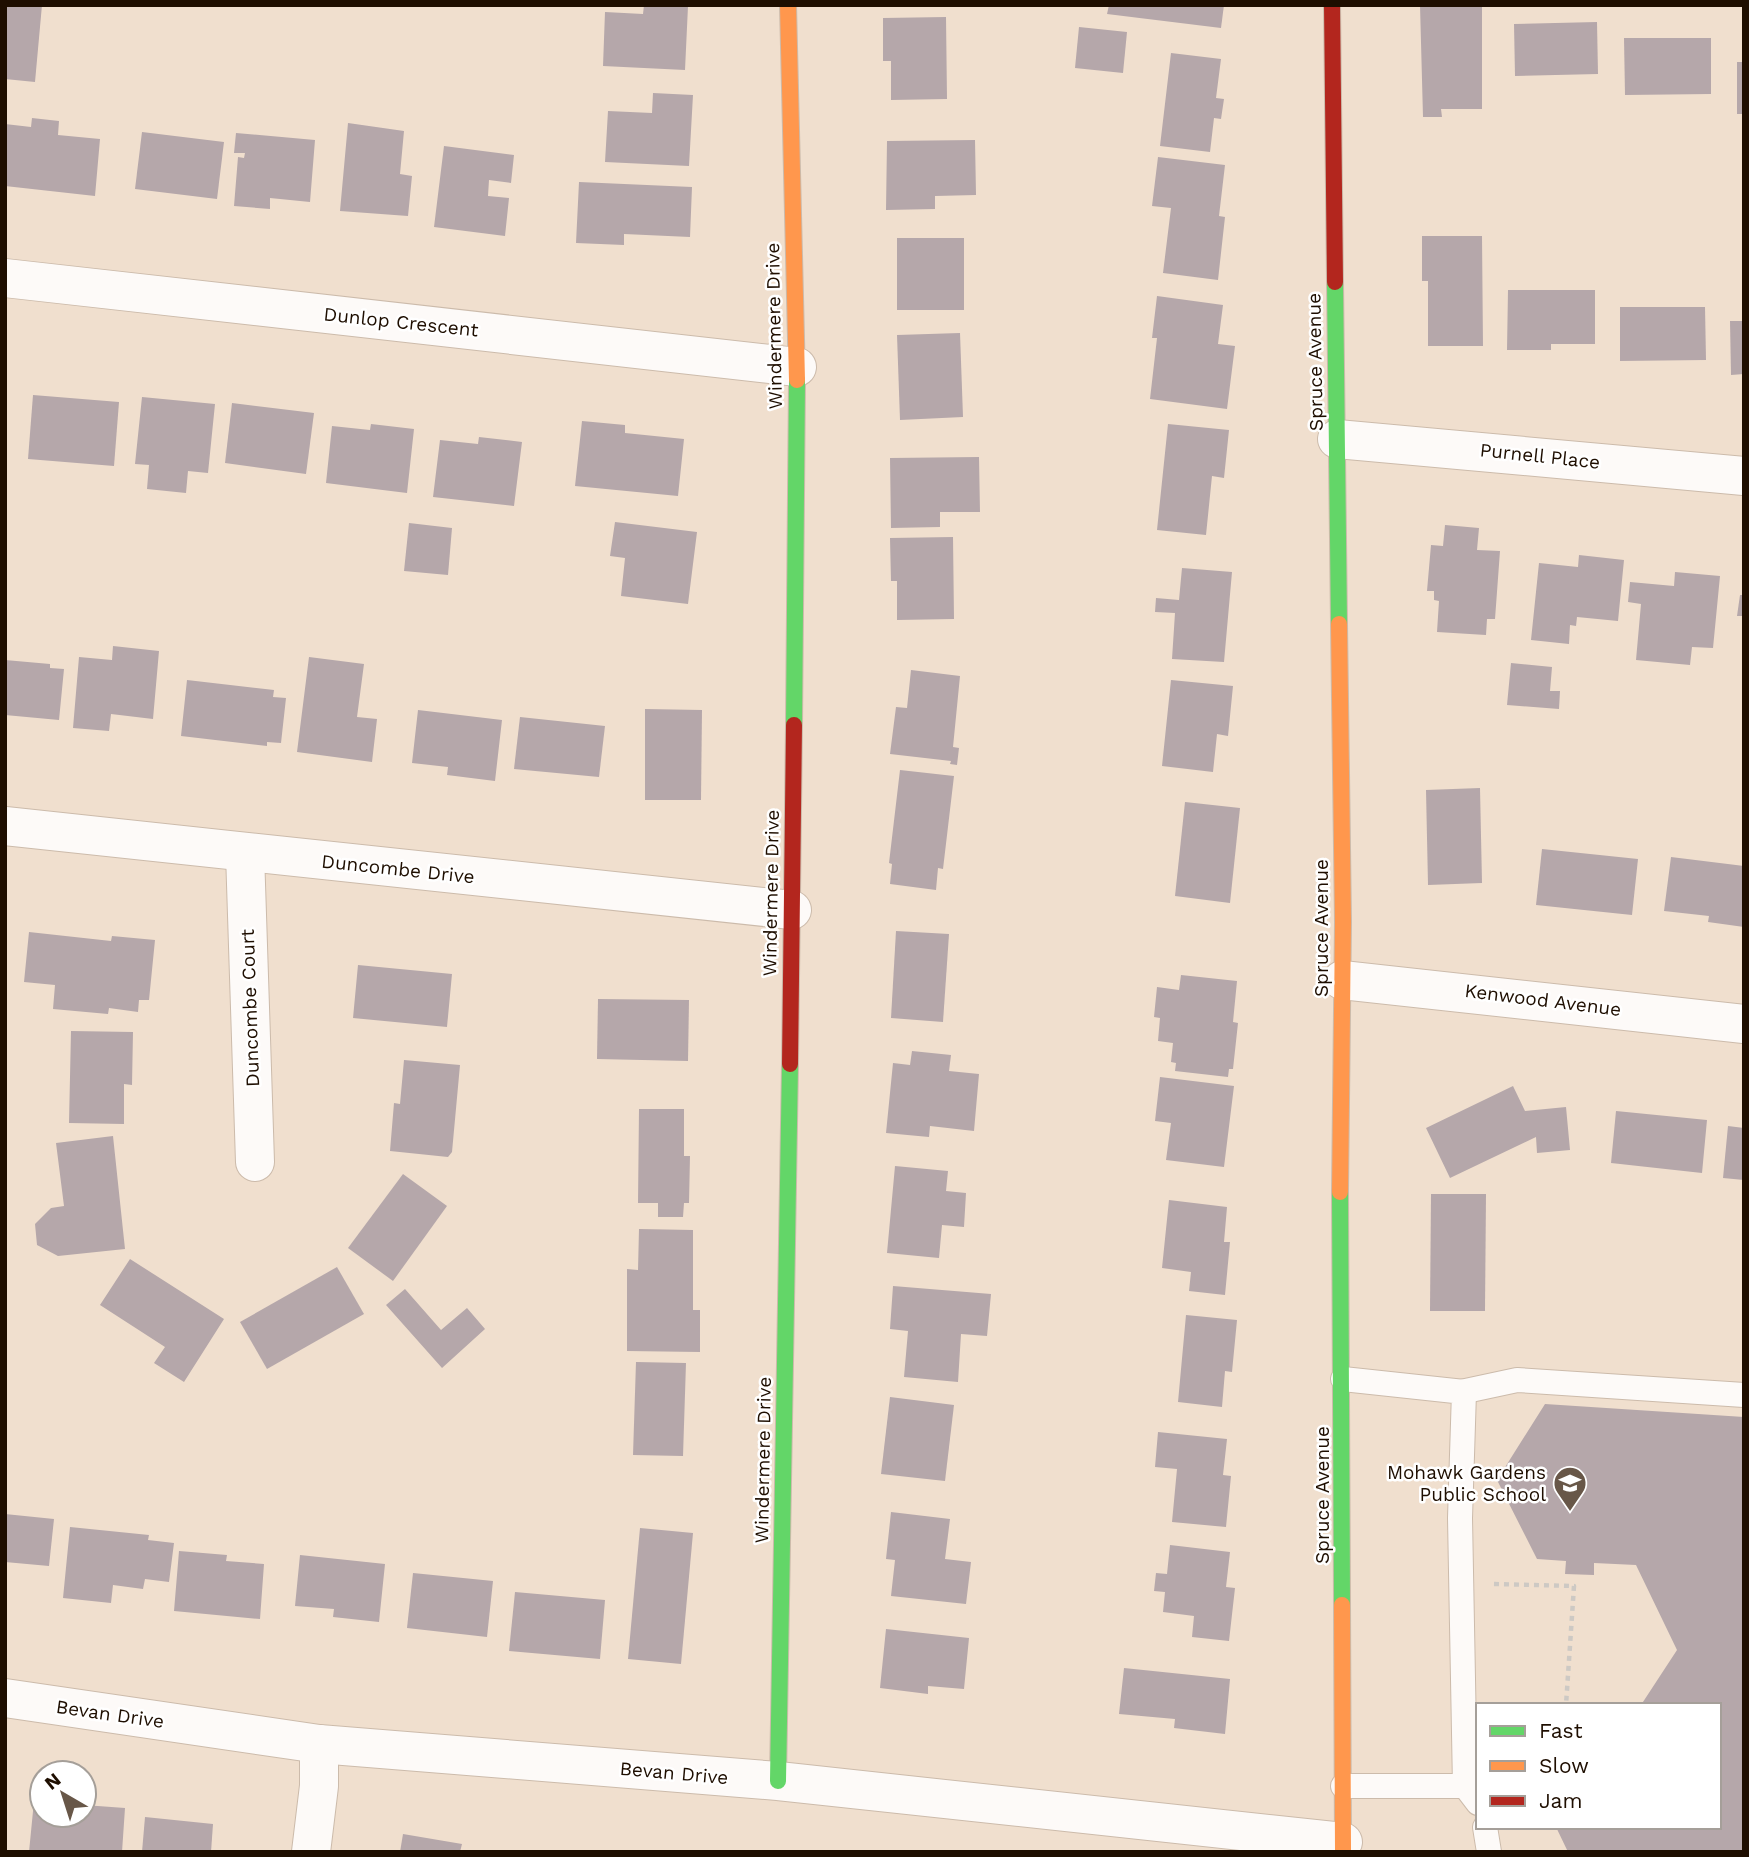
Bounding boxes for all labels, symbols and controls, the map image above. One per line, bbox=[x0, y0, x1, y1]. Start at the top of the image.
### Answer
street label: Windermere Drive bbox=[761, 242, 787, 410]
street label: Spruce Avenue bbox=[1302, 293, 1328, 431]
street label: Dunlop Crescent bbox=[322, 302, 480, 342]
street label: Purnell Place bbox=[1479, 438, 1601, 474]
street label: Windermere Drive bbox=[758, 809, 784, 977]
street label: Duncombe Drive bbox=[320, 850, 476, 888]
street label: Spruce Avenue bbox=[1310, 859, 1333, 997]
street label: Duncombe Court bbox=[236, 929, 264, 1087]
street label: Kenwood Avenue bbox=[1463, 979, 1623, 1021]
street label: Windermere Drive bbox=[750, 1376, 776, 1544]
street label: Spruce Avenue bbox=[1311, 1426, 1334, 1564]
place label: Mohawk Gardens Public School bbox=[1387, 1461, 1546, 1506]
school or university icon: Mohawk Gardens Public School bbox=[1551, 1464, 1589, 1513]
street label: Bevan Drive bbox=[54, 1695, 166, 1733]
legend bbox=[1476, 1703, 1721, 1829]
text: Fast bbox=[1539, 1718, 1583, 1743]
text: Slow bbox=[1539, 1753, 1589, 1778]
street label: Bevan Drive bbox=[619, 1757, 729, 1789]
north arrow bbox=[28, 1759, 98, 1829]
text: N bbox=[40, 1768, 65, 1795]
text: Jam bbox=[1539, 1788, 1582, 1813]

